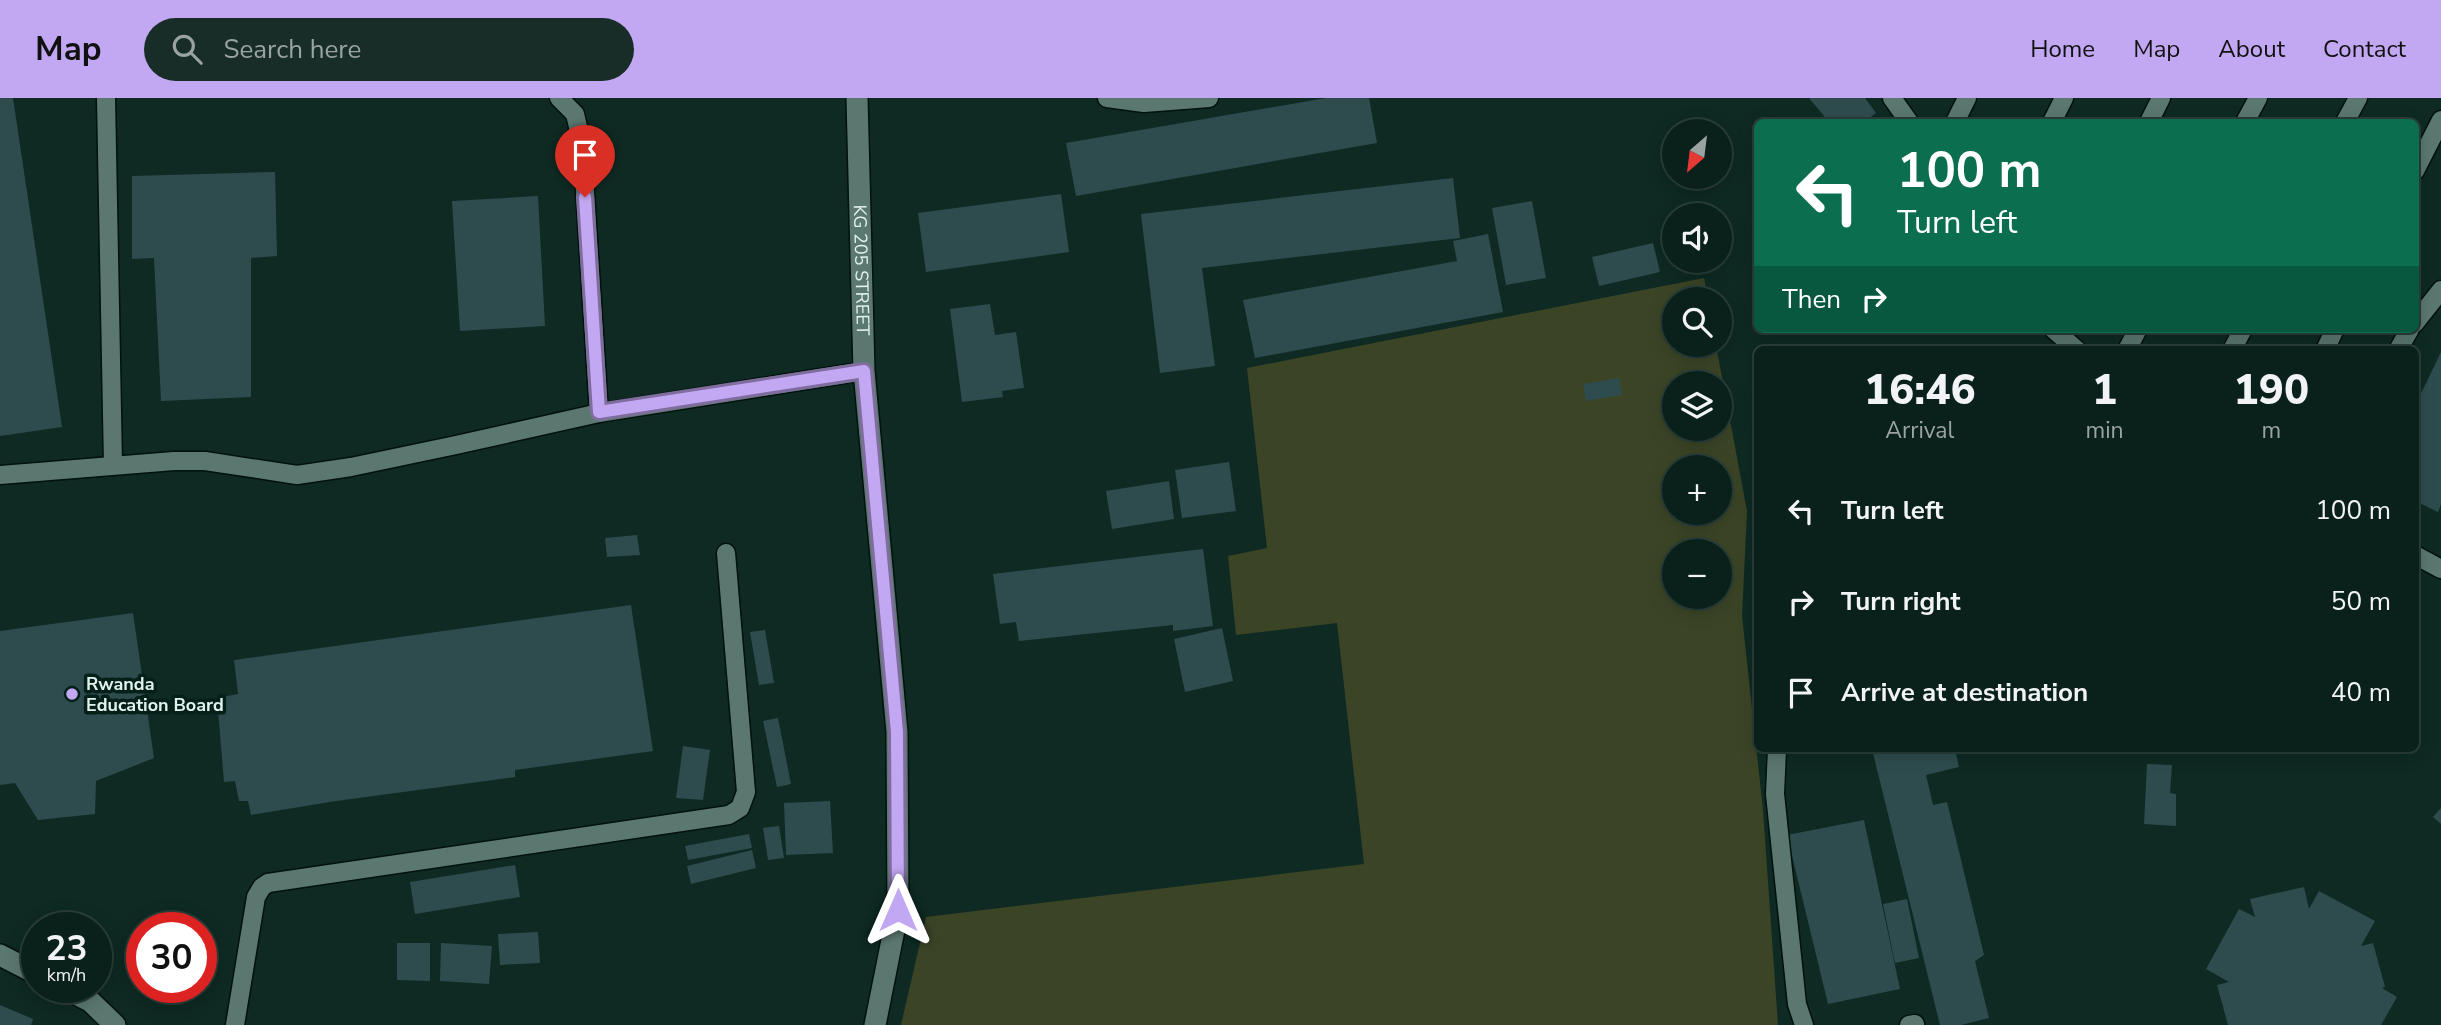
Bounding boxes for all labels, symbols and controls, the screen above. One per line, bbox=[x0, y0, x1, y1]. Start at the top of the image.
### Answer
search box bbox=[144, 18, 634, 81]
text: Map bbox=[35, 27, 102, 72]
icon: search bbox=[168, 30, 206, 68]
text: Search here bbox=[224, 32, 361, 67]
text: Home bbox=[2030, 33, 2095, 65]
text: Map bbox=[2133, 33, 2180, 65]
text: About bbox=[2218, 33, 2285, 65]
text: Contact bbox=[2323, 33, 2406, 65]
north arrow bbox=[1662, 119, 1732, 189]
map controls bbox=[1662, 119, 1732, 609]
pin bbox=[555, 125, 615, 197]
icon: arrive bbox=[566, 136, 604, 174]
text: 100 m bbox=[1897, 137, 2041, 204]
icon: left bbox=[1782, 147, 1873, 238]
text: Turn left bbox=[1897, 201, 2017, 244]
button: sound bbox=[1662, 203, 1732, 273]
street label: KG 205 STREET bbox=[848, 204, 875, 336]
icon: right bbox=[1855, 280, 1893, 318]
text: Then bbox=[1782, 282, 1841, 317]
button: search bbox=[1662, 287, 1732, 357]
text: 16:46 bbox=[1864, 362, 1976, 419]
text: 1 bbox=[2092, 362, 2117, 419]
text: 190 bbox=[2234, 362, 2309, 419]
button: layers bbox=[1662, 371, 1732, 441]
text: Arrival bbox=[1885, 415, 1954, 446]
text: min bbox=[2086, 415, 2124, 446]
text: m bbox=[2261, 415, 2281, 446]
button: + bbox=[1662, 455, 1732, 525]
icon: left bbox=[1782, 492, 1820, 530]
text: Turn left bbox=[1841, 493, 1944, 528]
text: 100 m bbox=[2315, 493, 2391, 528]
button: − bbox=[1662, 539, 1732, 609]
icon: right bbox=[1782, 583, 1820, 621]
text: Turn right bbox=[1841, 584, 1960, 619]
text: 50 m bbox=[2331, 584, 2391, 619]
place label: Rwanda Education Board bbox=[86, 672, 224, 717]
icon: arrive bbox=[1782, 674, 1820, 712]
text: Arrive at destination bbox=[1841, 675, 2088, 710]
text: 40 m bbox=[2331, 675, 2391, 710]
marker: Rwanda Education Board bbox=[64, 686, 80, 702]
position arrow bbox=[861, 873, 935, 947]
speed limit sign: 30 bbox=[126, 912, 217, 1003]
text: 23 bbox=[45, 925, 88, 972]
text: km/h bbox=[47, 963, 86, 987]

